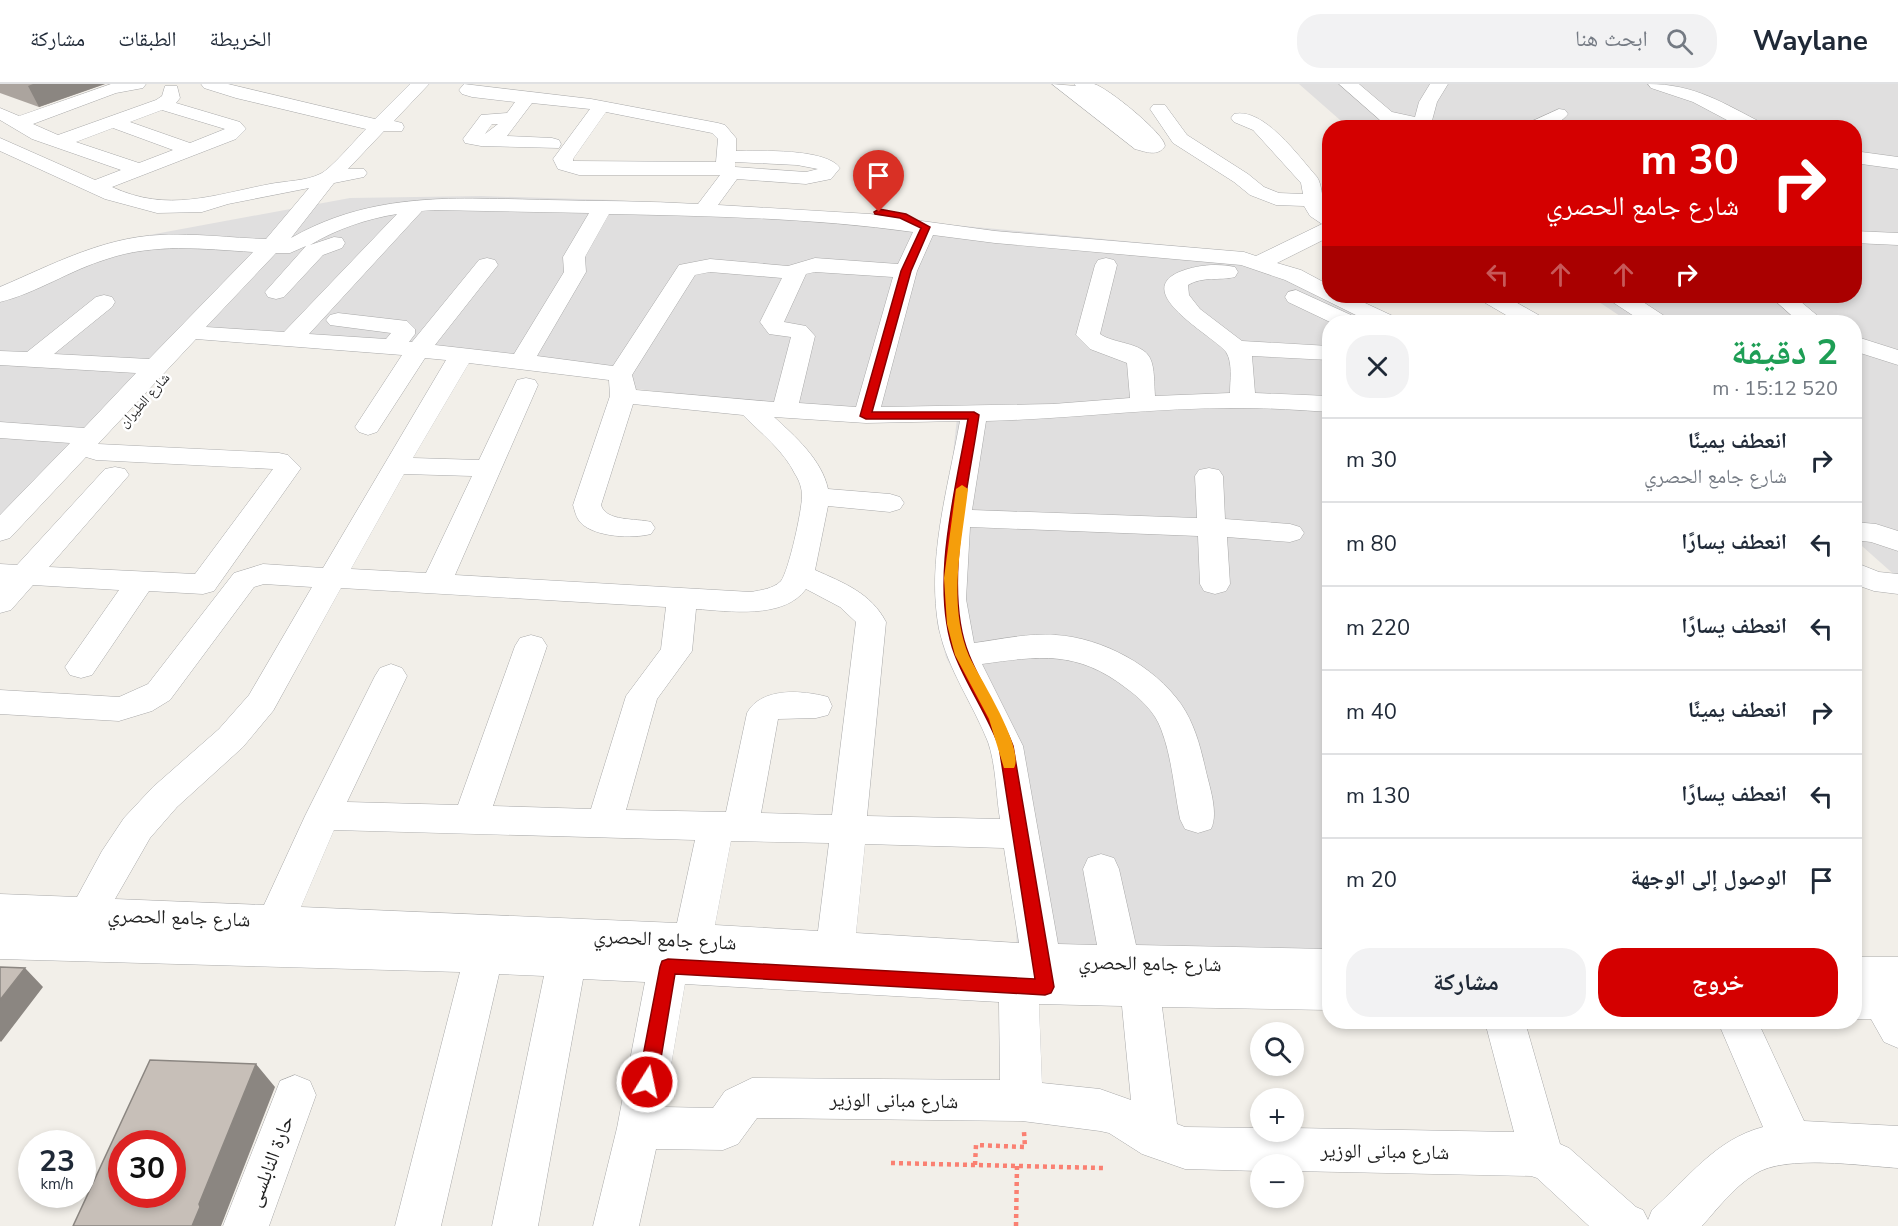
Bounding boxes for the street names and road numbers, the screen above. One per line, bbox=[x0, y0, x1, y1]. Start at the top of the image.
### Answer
street label: شارع الطيران bbox=[115, 369, 174, 432]
street label: شارع جامع الحصري bbox=[107, 902, 251, 936]
street label: شارع جامع الحصري bbox=[593, 922, 737, 959]
street label: شارع جامع الحصري bbox=[1078, 949, 1222, 980]
street label: شارع مبانى الوزير bbox=[828, 1086, 959, 1115]
street label: حارة النابلسى bbox=[241, 1111, 300, 1211]
street label: شارع مبانى الوزير bbox=[1319, 1137, 1450, 1166]

